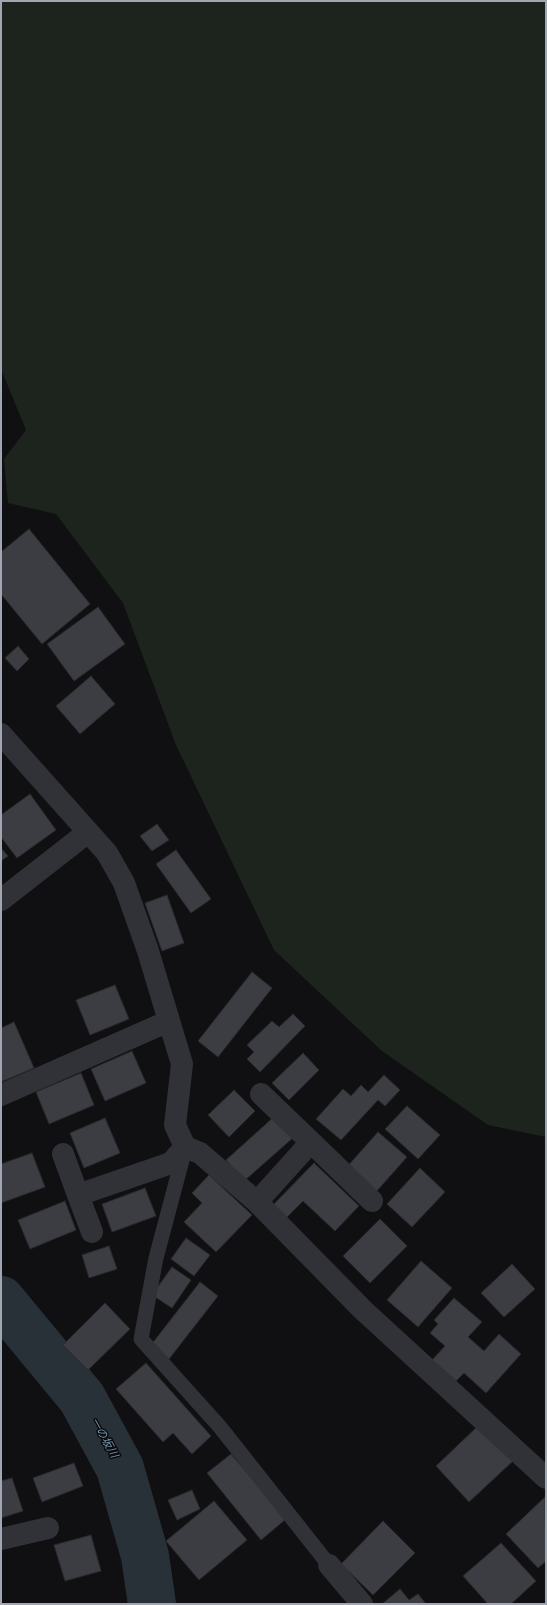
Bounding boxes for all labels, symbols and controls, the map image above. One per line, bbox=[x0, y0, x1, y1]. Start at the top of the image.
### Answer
water label: 一の坂川 bbox=[88, 1416, 120, 1460]

